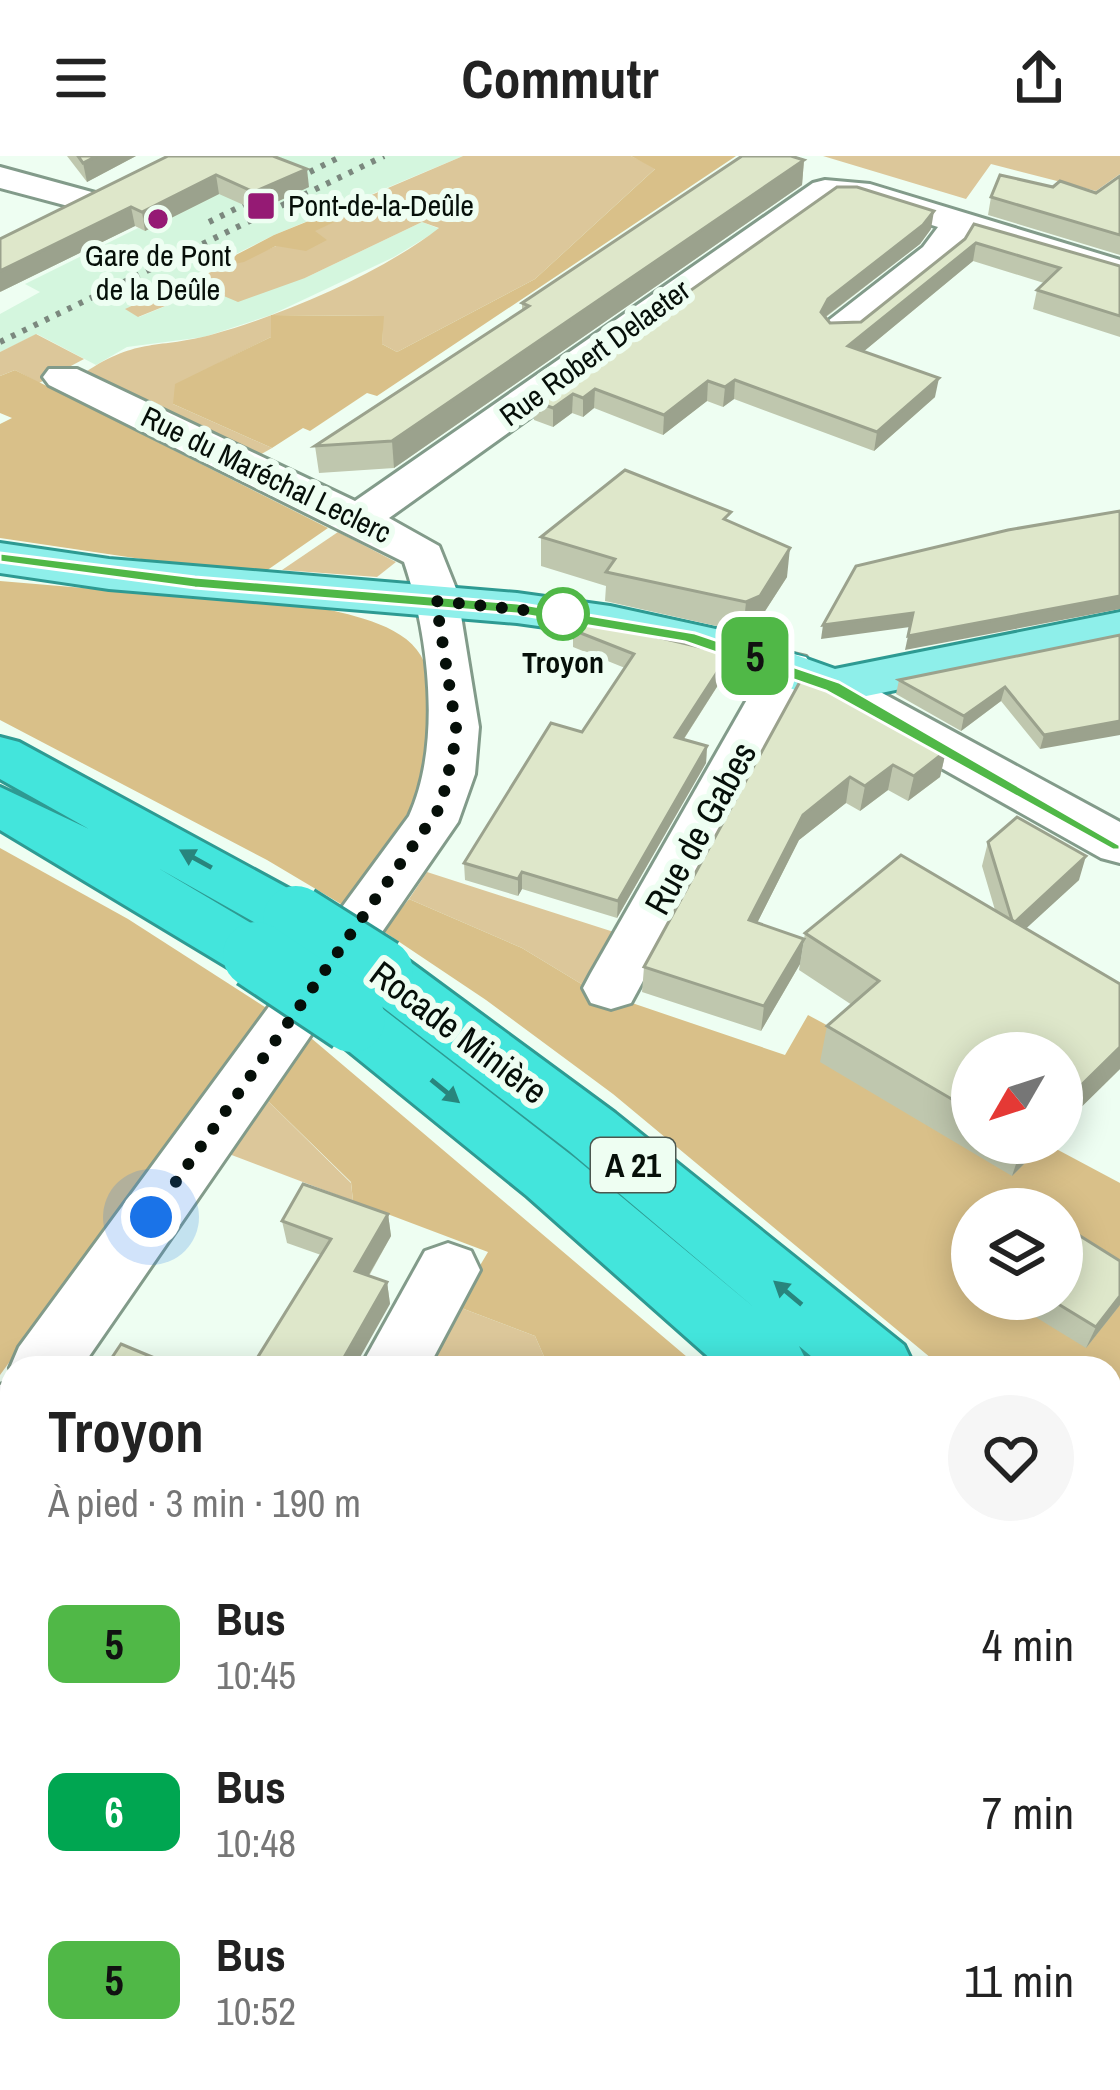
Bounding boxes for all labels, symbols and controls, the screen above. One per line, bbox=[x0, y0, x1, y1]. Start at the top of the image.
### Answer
text: Commutr bbox=[462, 42, 658, 115]
icon: menu bbox=[48, 45, 114, 111]
icon: share bbox=[1006, 45, 1072, 111]
place label: Pont-de-la-Deûle bbox=[288, 185, 474, 225]
marker: Pont-de-la-Deûle bbox=[245, 190, 277, 222]
marker: Gare de Pont de la Deûle bbox=[145, 206, 171, 232]
place label: Gare de Pont de la Deûle bbox=[85, 235, 231, 309]
street label: Rue Robert Delaeter bbox=[491, 269, 698, 435]
street label: Rue du Maréchal Leclerc bbox=[135, 396, 398, 552]
marker: Troyon bbox=[538, 589, 588, 639]
line badge: 5 bbox=[716, 617, 794, 695]
text: 5 bbox=[745, 628, 765, 684]
place label: Troyon bbox=[522, 642, 604, 682]
street label: Rue de Gabes bbox=[633, 733, 767, 923]
one-way arrow bbox=[178, 849, 213, 870]
street label: Rocade Minière bbox=[361, 950, 557, 1114]
north arrow bbox=[951, 1032, 1083, 1164]
map controls bbox=[951, 1032, 1083, 1320]
one-way arrow bbox=[430, 1077, 460, 1103]
road number: A 21 bbox=[591, 1138, 675, 1192]
your location bbox=[121, 1187, 181, 1247]
button: layers bbox=[951, 1188, 1083, 1320]
one-way arrow bbox=[773, 1281, 804, 1306]
text: Troyon bbox=[48, 1393, 204, 1470]
button: heart bbox=[948, 1395, 1074, 1521]
text: À pied · 3 min · 190 m bbox=[48, 1477, 361, 1529]
text: Bus bbox=[216, 1588, 286, 1649]
text: 4 min bbox=[982, 1614, 1074, 1675]
text: 5 bbox=[104, 1616, 124, 1672]
text: 10:45 bbox=[216, 1649, 296, 1701]
text: Bus bbox=[216, 1756, 286, 1817]
text: 7 min bbox=[982, 1782, 1074, 1843]
text: 6 bbox=[104, 1784, 124, 1840]
text: 10:48 bbox=[216, 1817, 296, 1869]
text: Bus bbox=[216, 1924, 286, 1985]
text: 11 min bbox=[964, 1950, 1074, 2011]
text: 5 bbox=[104, 1952, 124, 2008]
text: 10:52 bbox=[216, 1985, 296, 2037]

